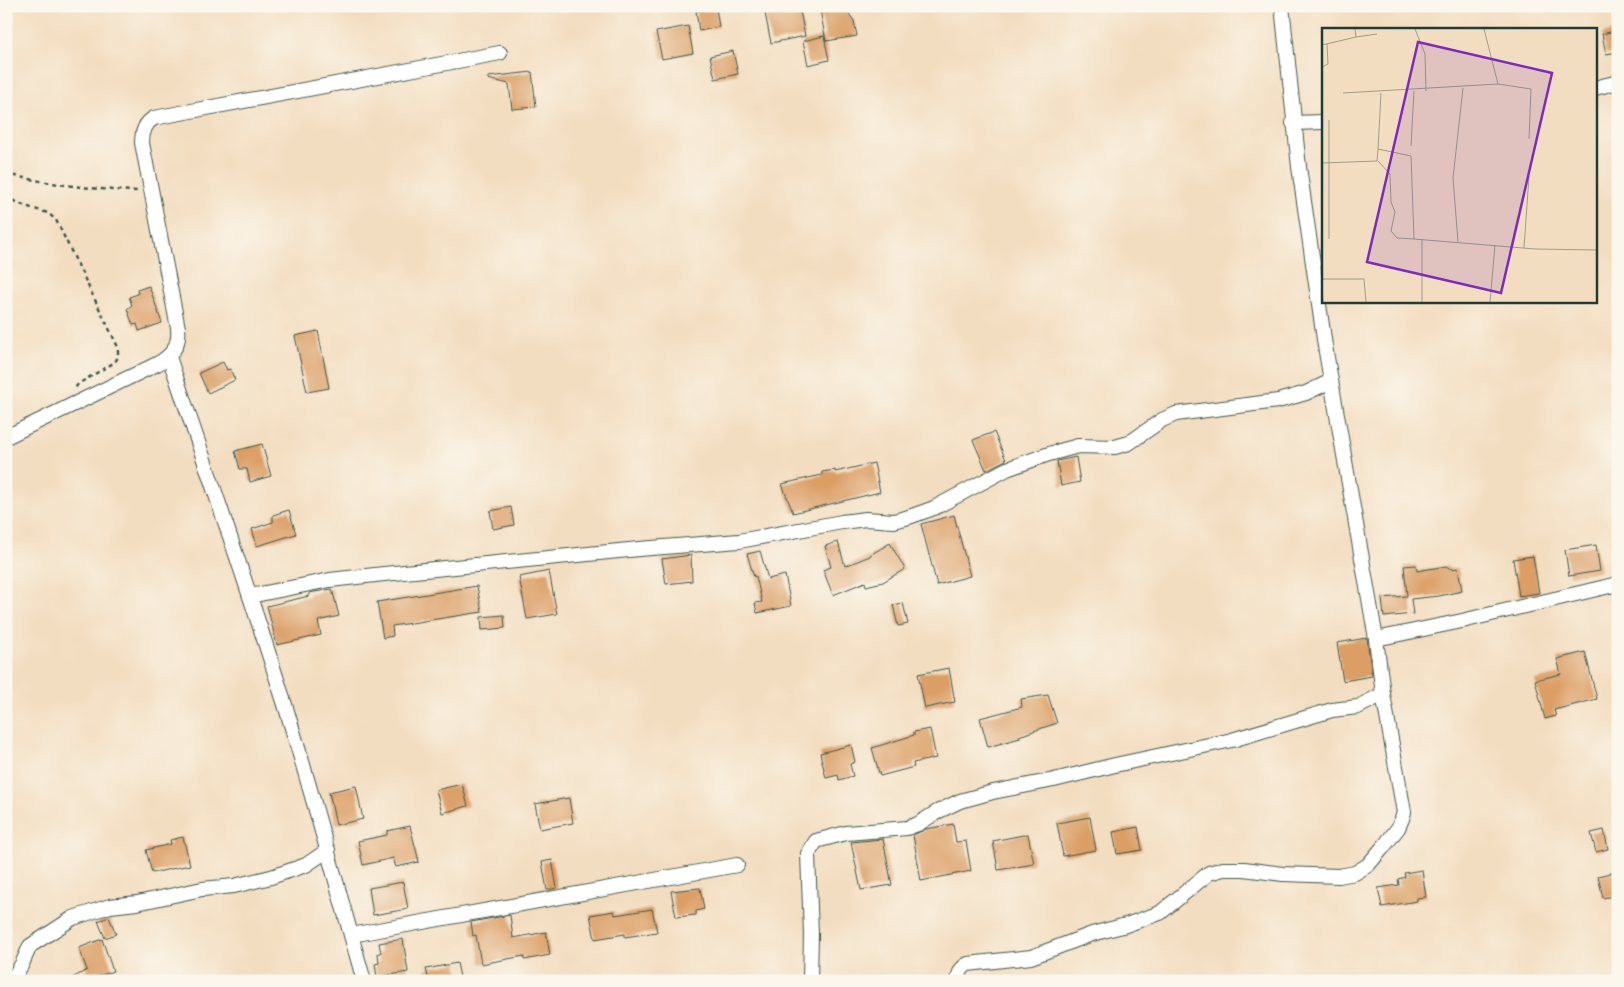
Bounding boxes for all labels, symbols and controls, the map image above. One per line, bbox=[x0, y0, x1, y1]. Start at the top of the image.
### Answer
inset map bbox=[1322, 28, 1596, 302]

